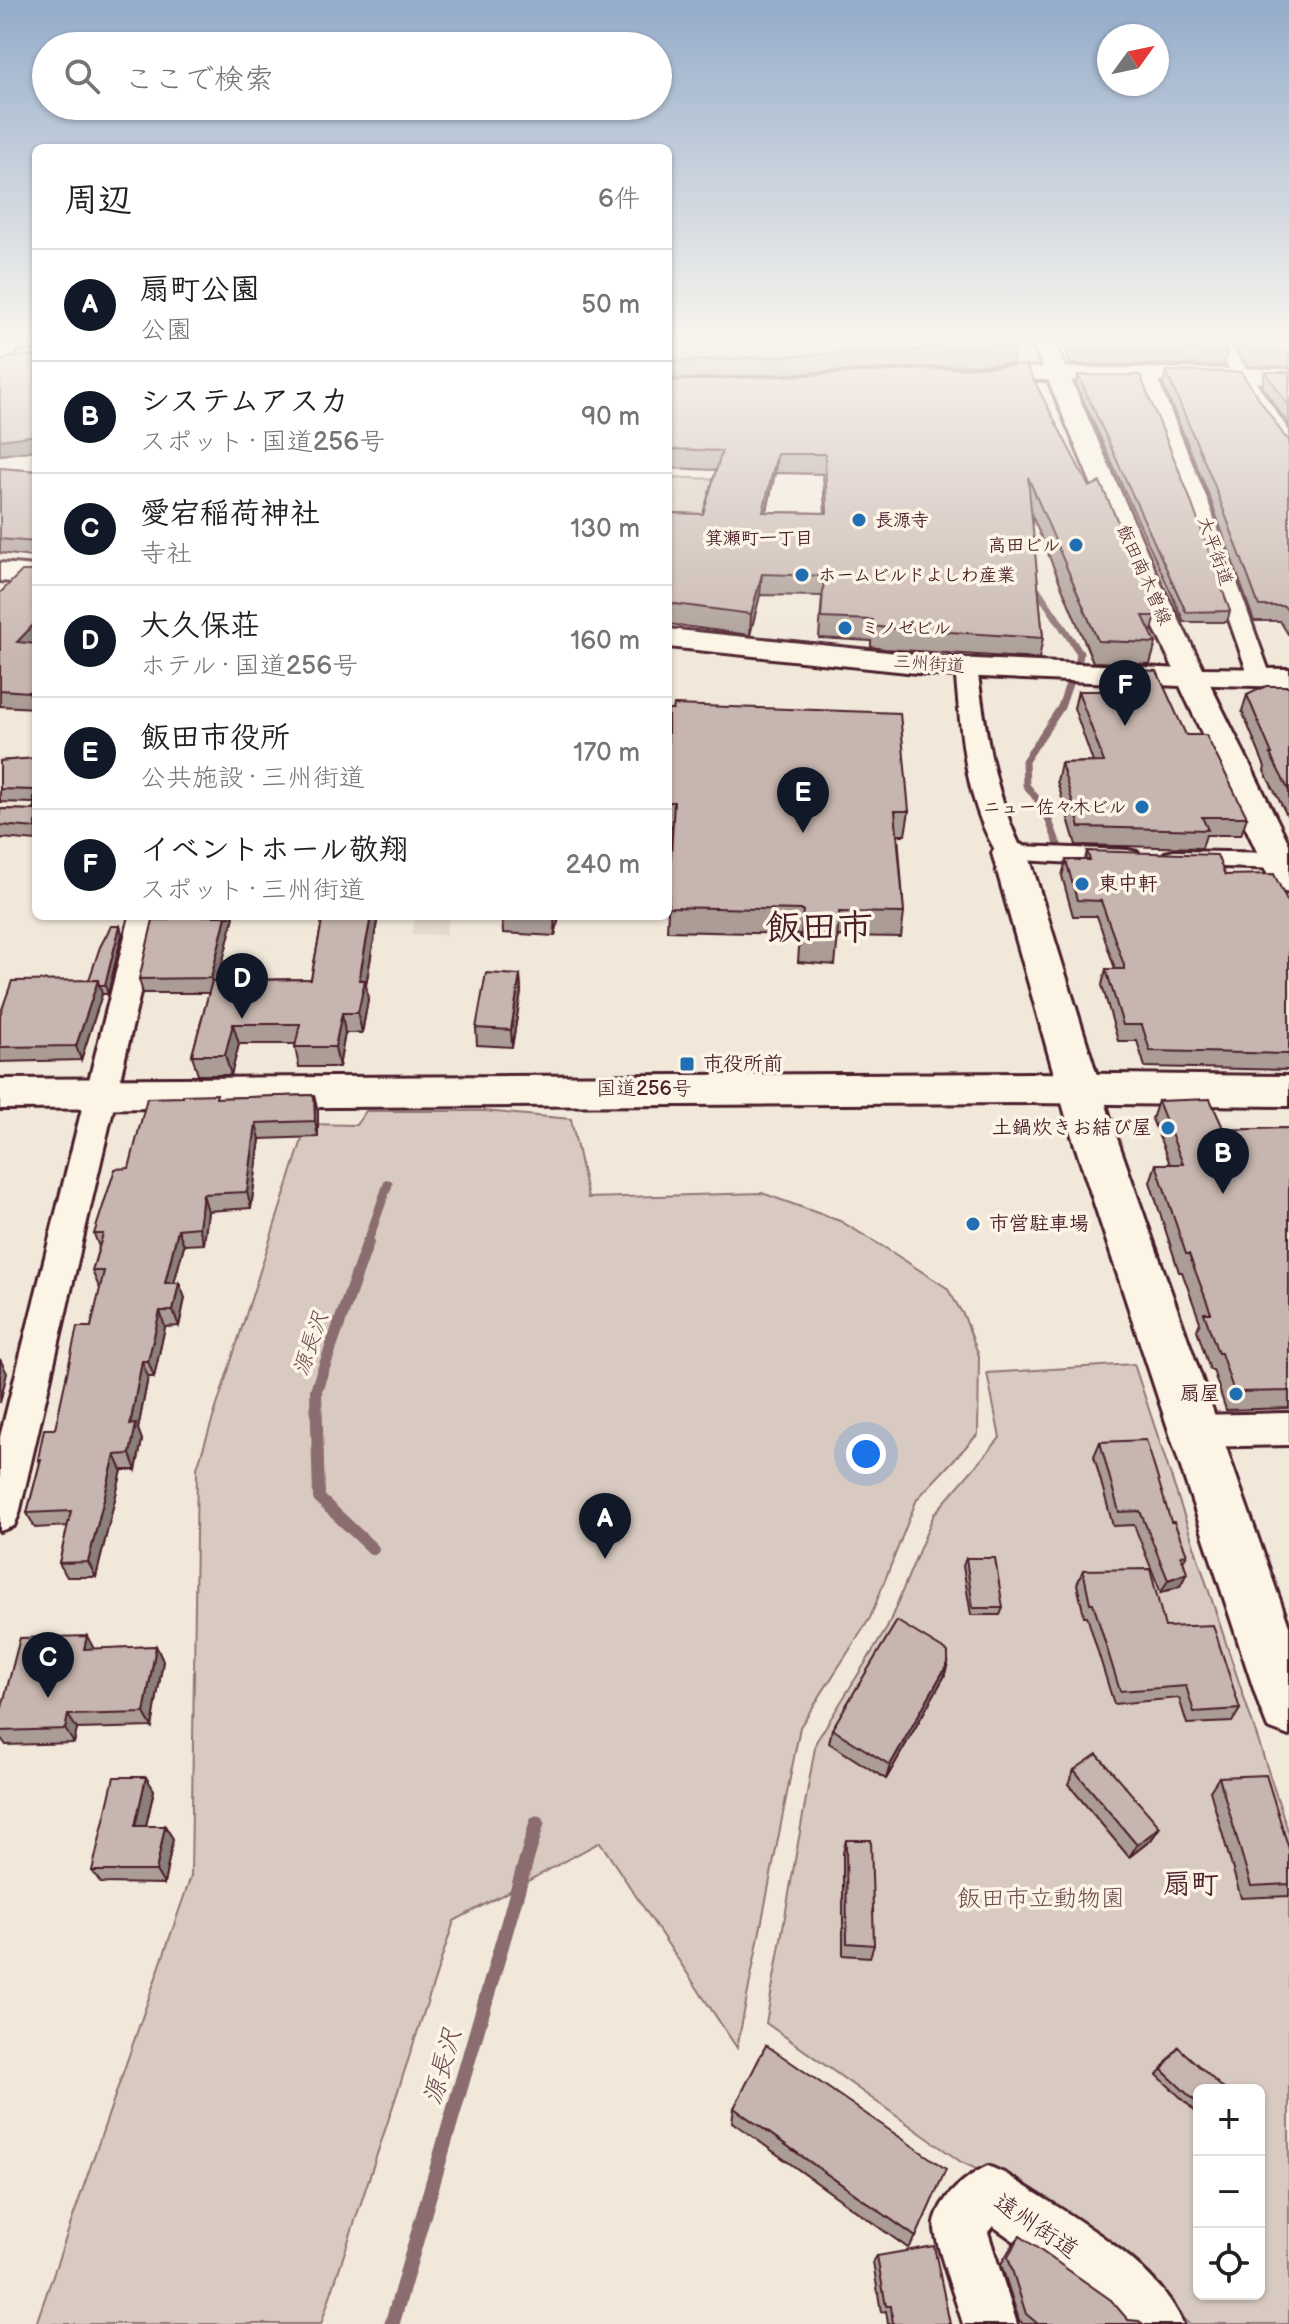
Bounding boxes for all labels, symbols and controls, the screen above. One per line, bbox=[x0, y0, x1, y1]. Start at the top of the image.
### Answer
north arrow bbox=[1097, 24, 1169, 96]
search box bbox=[32, 32, 672, 120]
icon: search bbox=[60, 54, 104, 98]
text: ここで検索 bbox=[124, 62, 274, 98]
text: 周辺 bbox=[64, 180, 132, 221]
text: 6件 bbox=[598, 184, 640, 215]
text: 扇町公園 bbox=[140, 272, 260, 308]
text: A bbox=[82, 290, 98, 321]
text: 50 m bbox=[581, 290, 640, 321]
text: 公園 bbox=[140, 315, 192, 346]
text: システムアスカ bbox=[140, 384, 349, 420]
text: B bbox=[81, 402, 99, 433]
text: 90 m bbox=[581, 402, 640, 433]
text: スポット · 国道256号 bbox=[140, 427, 385, 458]
text: 愛宕稲荷神社 bbox=[140, 496, 320, 532]
place label: 長源寺 bbox=[875, 510, 929, 531]
marker: 長源寺 bbox=[850, 511, 868, 529]
text: C bbox=[81, 514, 99, 545]
text: 130 m bbox=[570, 514, 640, 545]
street label: 大平街道 bbox=[1193, 514, 1237, 588]
street label: 飯田南木曽線 bbox=[1112, 521, 1176, 629]
district label: 箕瀬町一丁目 bbox=[705, 528, 813, 549]
place label: 高田ビル bbox=[988, 535, 1060, 556]
marker: 高田ビル bbox=[1067, 536, 1085, 554]
text: 寺社 bbox=[140, 539, 192, 570]
place label: ホームビルドよしわ産業 bbox=[818, 565, 1015, 586]
marker: ホームビルドよしわ産業 bbox=[793, 566, 811, 584]
text: 大久保荘 bbox=[140, 608, 260, 644]
place label: ミノゼビル bbox=[861, 618, 951, 639]
marker: ミノゼビル bbox=[836, 619, 854, 637]
text: D bbox=[81, 626, 99, 657]
text: 160 m bbox=[570, 626, 640, 657]
text: ホテル · 国道256号 bbox=[140, 651, 358, 682]
street label: 三州街道 bbox=[892, 651, 966, 677]
pin: F bbox=[1099, 660, 1151, 726]
text: 飯田市役所 bbox=[140, 720, 290, 756]
text: E bbox=[82, 738, 98, 769]
text: 170 m bbox=[573, 738, 640, 769]
text: 公共施設 · 三州街道 bbox=[140, 763, 365, 794]
pin: E bbox=[777, 767, 829, 833]
place label: ニュー佐々木ビル bbox=[983, 797, 1126, 818]
marker: ニュー佐々木ビル bbox=[1133, 798, 1151, 816]
text: イベントホール敬翔 bbox=[140, 832, 409, 868]
text: F bbox=[82, 850, 98, 881]
text: 240 m bbox=[565, 850, 640, 881]
place label: 東中軒 bbox=[1098, 872, 1158, 896]
text: スポット · 三州街道 bbox=[140, 875, 365, 906]
marker: 東中軒 bbox=[1073, 875, 1091, 893]
district label: 飯田市 bbox=[765, 907, 873, 950]
pin: D bbox=[216, 953, 268, 1019]
place label: 市役所前 bbox=[703, 1052, 783, 1076]
marker: 市役所前 bbox=[678, 1055, 696, 1073]
street label: 国道256号 bbox=[596, 1077, 692, 1101]
place label: 土鍋炊きお結び屋 bbox=[992, 1116, 1152, 1140]
marker: 土鍋炊きお結び屋 bbox=[1159, 1119, 1177, 1137]
pin: B bbox=[1197, 1128, 1249, 1194]
place label: 市営駐車場 bbox=[989, 1212, 1089, 1236]
marker: 市営駐車場 bbox=[964, 1215, 982, 1233]
water label: 源長沢 bbox=[287, 1307, 335, 1380]
place label: 扇屋 bbox=[1180, 1382, 1220, 1406]
marker: 扇屋 bbox=[1227, 1385, 1245, 1403]
your location bbox=[846, 1434, 886, 1474]
pin: A bbox=[579, 1493, 631, 1559]
pin: C bbox=[22, 1632, 74, 1698]
district label: 扇町 bbox=[1163, 1868, 1219, 1901]
park label: 飯田市立動物園 bbox=[957, 1884, 1125, 1913]
water label: 源長沢 bbox=[417, 2024, 469, 2109]
map controls bbox=[1193, 2084, 1265, 2300]
button: + bbox=[1193, 2084, 1265, 2156]
button: − bbox=[1193, 2156, 1265, 2228]
street label: 遠州街道 bbox=[988, 2187, 1084, 2265]
button: locate bbox=[1193, 2228, 1265, 2300]

